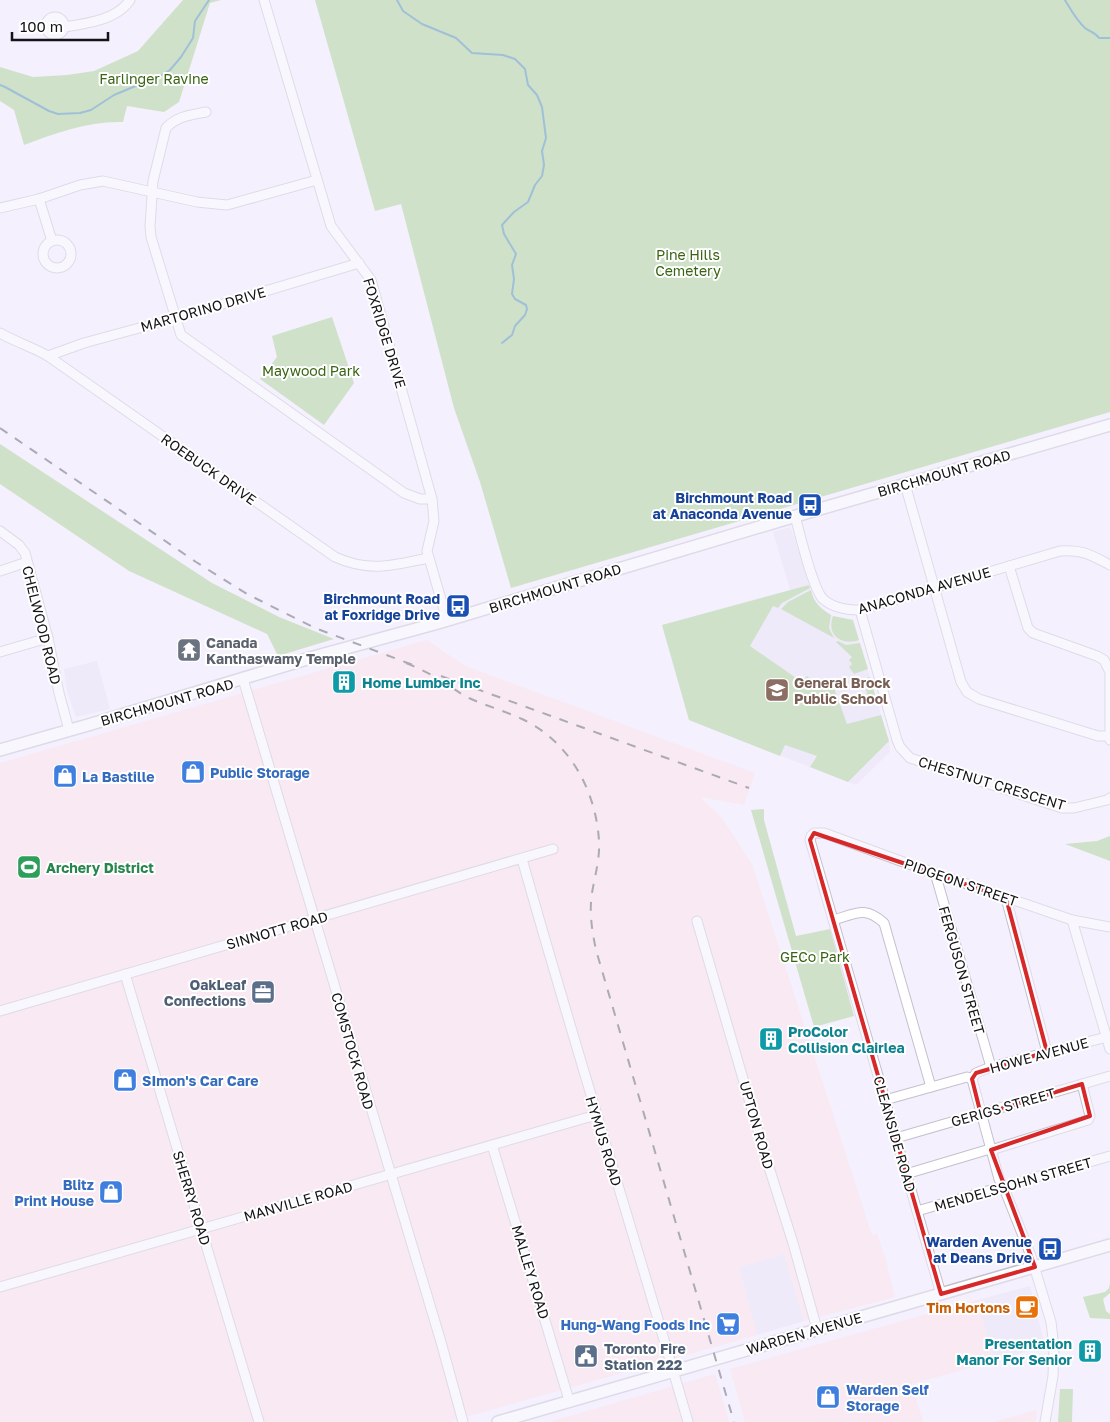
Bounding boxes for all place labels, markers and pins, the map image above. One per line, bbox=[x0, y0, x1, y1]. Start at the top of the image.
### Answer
place label: Birchmount Road at Anaconda Avenue bbox=[652, 489, 792, 522]
bus stop icon: Birchmount Road at Anaconda Avenue bbox=[797, 492, 823, 518]
place label: Birchmount Road at Foxridge Drive bbox=[323, 590, 440, 623]
bus stop icon: Birchmount Road at Foxridge Drive bbox=[445, 593, 471, 619]
place label: Canada Kanthaswamy Temple bbox=[206, 634, 356, 667]
temple icon: Canada Kanthaswamy Temple bbox=[176, 637, 202, 663]
building icon: Home Lumber Inc bbox=[331, 669, 357, 695]
place label: Home Lumber Inc bbox=[362, 674, 481, 691]
place label: General Brock Public School bbox=[794, 674, 891, 707]
school or university icon: General Brock Public School bbox=[764, 677, 790, 703]
shop icon: Public Storage bbox=[180, 759, 206, 785]
shop icon: La Bastille bbox=[52, 763, 78, 789]
place label: Public Storage bbox=[210, 764, 310, 781]
place label: La Bastille bbox=[82, 768, 155, 785]
sports icon: Archery District bbox=[16, 854, 42, 880]
place label: Archery District bbox=[46, 859, 154, 876]
place label: OakLeaf Confections bbox=[164, 976, 247, 1009]
office icon: OakLeaf Confections bbox=[250, 979, 276, 1005]
place label: ProColor Collision Clairlea bbox=[788, 1023, 905, 1056]
building icon: ProColor Collision Clairlea bbox=[758, 1026, 784, 1052]
shop icon: SImon's Car Care bbox=[112, 1067, 138, 1093]
place label: SImon's Car Care bbox=[142, 1072, 258, 1089]
place label: Blitz Print House bbox=[14, 1176, 94, 1209]
shop icon: Blitz Print House bbox=[98, 1179, 124, 1205]
place label: Warden Avenue at Deans Drive bbox=[926, 1233, 1032, 1266]
bus stop icon: Warden Avenue at Deans Drive bbox=[1037, 1236, 1063, 1262]
cafe icon: Tim Hortons bbox=[1014, 1294, 1040, 1320]
place label: Tim Hortons bbox=[926, 1299, 1010, 1316]
supermarket icon: Hung-Wang Foods Inc bbox=[715, 1311, 741, 1337]
place label: Hung-Wang Foods Inc bbox=[560, 1316, 710, 1333]
place label: Presentation Manor For Senior bbox=[956, 1335, 1073, 1368]
building icon: Presentation Manor For Senior bbox=[1077, 1338, 1103, 1364]
place label: Toronto Fire Station 222 bbox=[604, 1340, 686, 1373]
public building icon: Toronto Fire Station 222 bbox=[573, 1343, 599, 1369]
place label: Warden Self Storage bbox=[846, 1381, 930, 1414]
shop icon: Warden Self Storage bbox=[815, 1384, 841, 1410]

